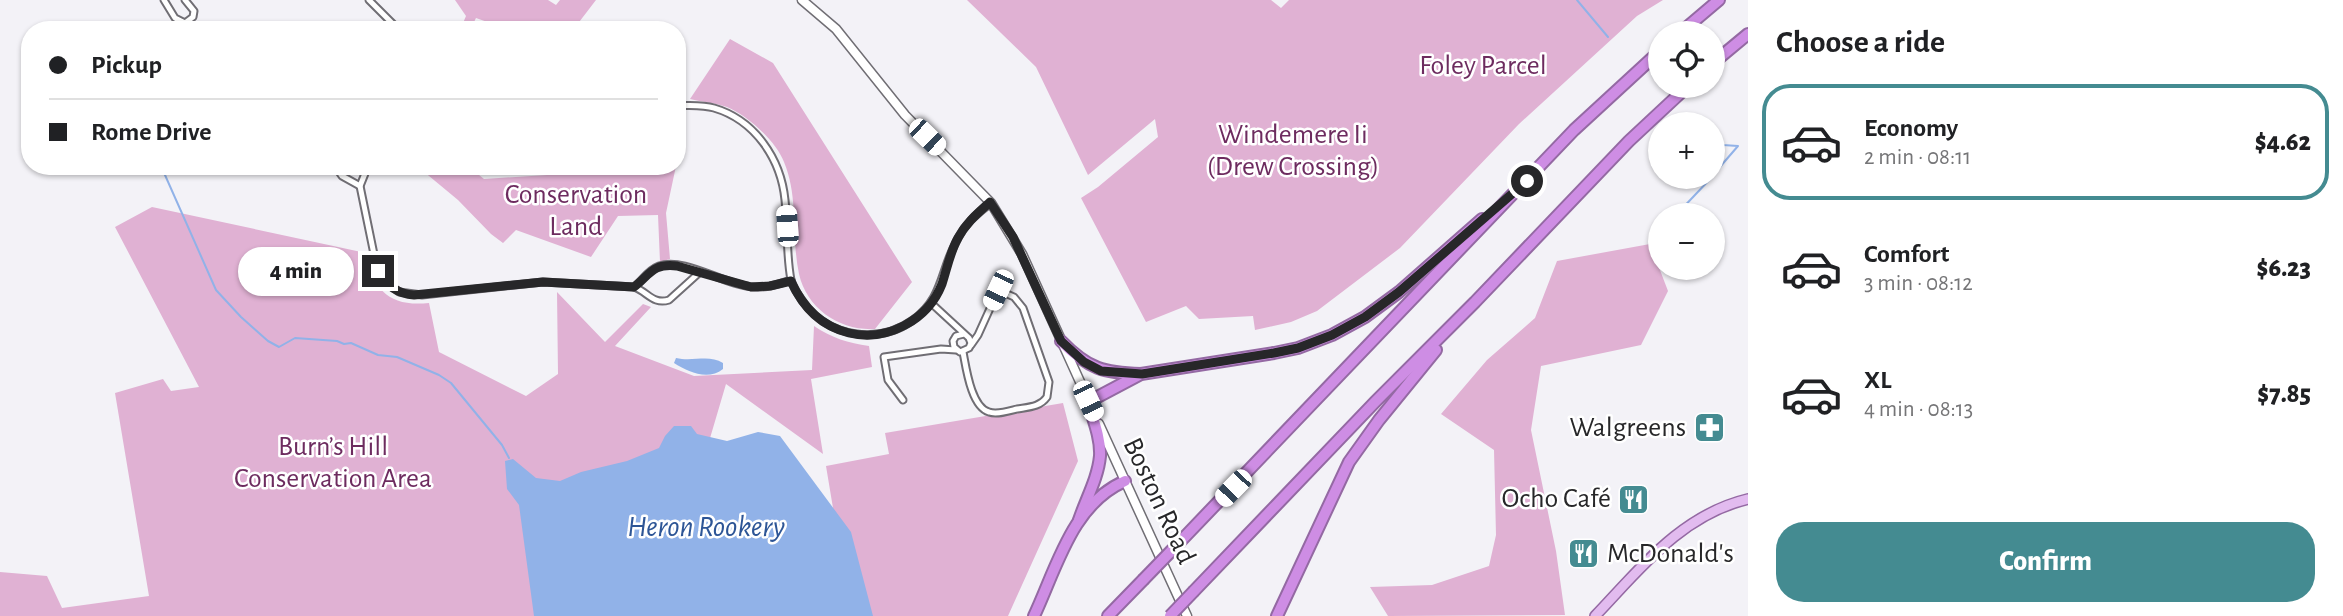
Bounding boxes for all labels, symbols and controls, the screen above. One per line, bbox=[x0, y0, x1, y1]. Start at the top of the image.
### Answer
map controls bbox=[1648, 21, 1725, 280]
button: locate bbox=[1648, 21, 1725, 98]
text: Choose a ride bbox=[1776, 26, 1945, 58]
text: Pickup bbox=[91, 52, 162, 78]
park label: Foley Parcel bbox=[1419, 52, 1547, 80]
icon: car bbox=[1780, 111, 1843, 174]
button: + bbox=[1648, 112, 1725, 189]
car bbox=[905, 115, 950, 159]
text: Economy bbox=[1864, 115, 1958, 141]
text: Rome Drive bbox=[91, 119, 212, 145]
park label: Windemere Ii (Drew Crossing) bbox=[1207, 121, 1379, 181]
text: $4.62 bbox=[2255, 129, 2311, 155]
text: 2 min · 08:11 bbox=[1864, 146, 1971, 169]
route start bbox=[1511, 165, 1543, 197]
park label: Conservation Land bbox=[505, 181, 647, 241]
button: − bbox=[1648, 203, 1725, 280]
car bbox=[776, 204, 799, 248]
icon: car bbox=[1780, 237, 1843, 300]
text: Comfort bbox=[1864, 241, 1949, 267]
callout: 4 min bbox=[238, 246, 354, 296]
route end bbox=[362, 255, 394, 287]
text: $6.23 bbox=[2257, 255, 2311, 281]
text: 4 min bbox=[270, 260, 322, 283]
car bbox=[980, 267, 1017, 313]
text: 3 min · 08:12 bbox=[1864, 272, 1973, 295]
icon: car bbox=[1780, 363, 1843, 426]
text: XL bbox=[1864, 367, 1891, 393]
car bbox=[1070, 378, 1107, 424]
text: $7.85 bbox=[2257, 381, 2311, 407]
text: 4 min · 08:13 bbox=[1864, 398, 1973, 421]
pharmacy icon: Walgreens bbox=[1692, 411, 1726, 445]
place label: Walgreens bbox=[1569, 414, 1686, 442]
park label: Burn’s Hill Conservation Area bbox=[234, 433, 432, 493]
street label: Boston Road bbox=[1118, 434, 1200, 568]
car bbox=[1211, 466, 1256, 510]
restaurant icon: Ocho Café bbox=[1617, 482, 1651, 516]
place label: Ocho Café bbox=[1501, 485, 1611, 513]
water label: Heron Rookery bbox=[627, 512, 785, 542]
button: Confirm bbox=[1776, 522, 2315, 602]
restaurant icon: McDonald's bbox=[1567, 537, 1601, 571]
place label: McDonald's bbox=[1607, 540, 1734, 568]

